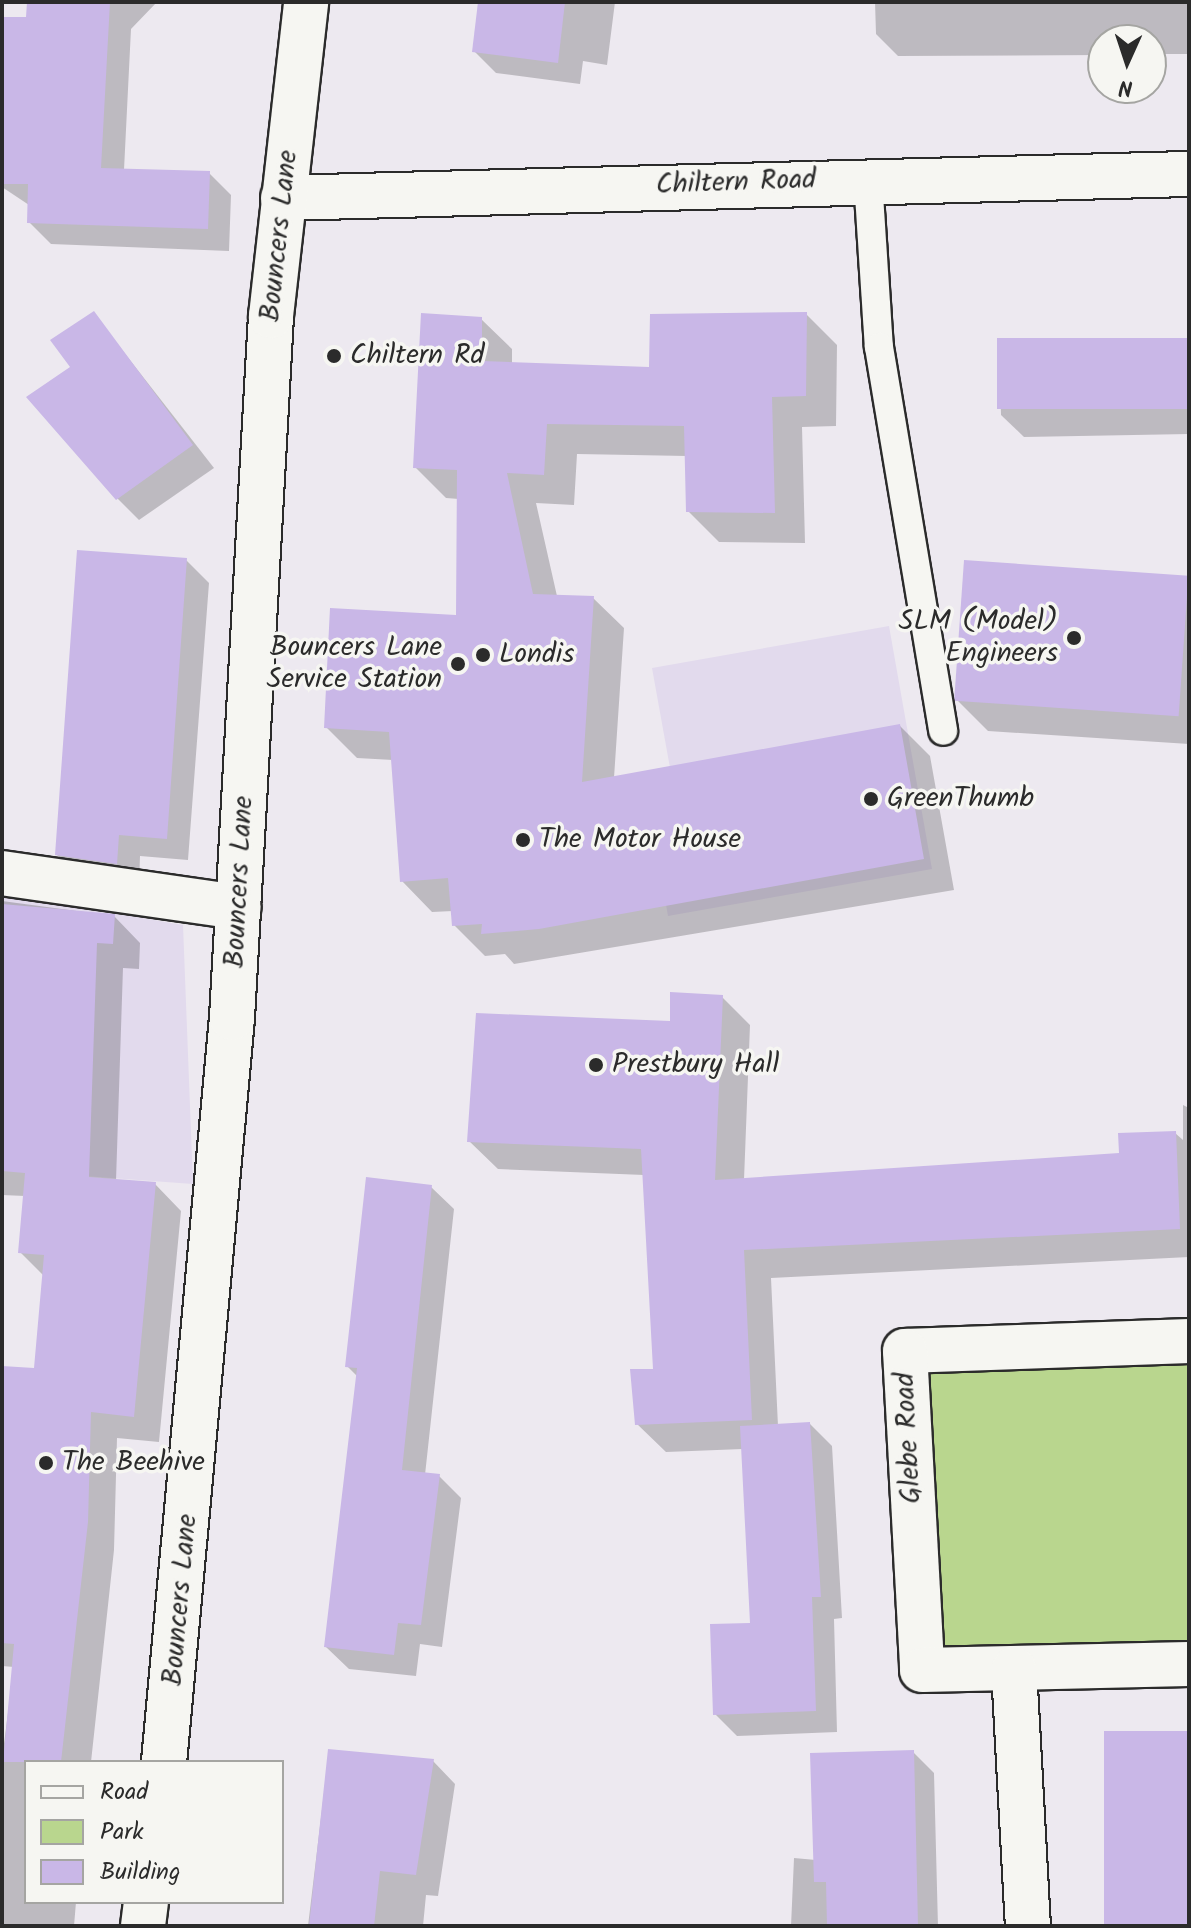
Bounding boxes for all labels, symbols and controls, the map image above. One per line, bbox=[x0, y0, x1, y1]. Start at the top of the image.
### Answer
north arrow bbox=[1087, 24, 1167, 104]
text: N bbox=[1118, 69, 1134, 104]
street label: Bouncers Lane bbox=[254, 149, 306, 323]
street label: Chiltern Road bbox=[655, 163, 817, 203]
place label: Chiltern Rd bbox=[350, 339, 484, 373]
marker: Chiltern Rd bbox=[325, 347, 343, 365]
place label: SLM (Model) Engineers bbox=[899, 605, 1058, 671]
marker: SLM (Model) Engineers bbox=[1065, 629, 1083, 647]
place label: Bouncers Lane Service Station bbox=[267, 631, 442, 697]
place label: Londis bbox=[499, 638, 574, 672]
marker: Londis bbox=[474, 646, 492, 664]
marker: Bouncers Lane Service Station bbox=[449, 655, 467, 673]
place label: GreenThumb bbox=[887, 782, 1034, 816]
marker: GreenThumb bbox=[862, 790, 880, 808]
street label: Bouncers Lane bbox=[219, 795, 261, 969]
place label: The Motor House bbox=[539, 823, 741, 857]
marker: The Motor House bbox=[514, 831, 532, 849]
place label: Prestbury Hall bbox=[612, 1048, 779, 1082]
marker: Prestbury Hall bbox=[587, 1056, 605, 1074]
street label: Glebe Road bbox=[889, 1372, 929, 1504]
place label: The Beehive bbox=[62, 1446, 205, 1480]
marker: The Beehive bbox=[37, 1454, 55, 1472]
street label: Bouncers Lane bbox=[157, 1513, 205, 1687]
legend bbox=[24, 1760, 284, 1904]
text: Road bbox=[100, 1773, 148, 1812]
text: Park bbox=[100, 1813, 144, 1852]
text: Building bbox=[100, 1853, 180, 1892]

